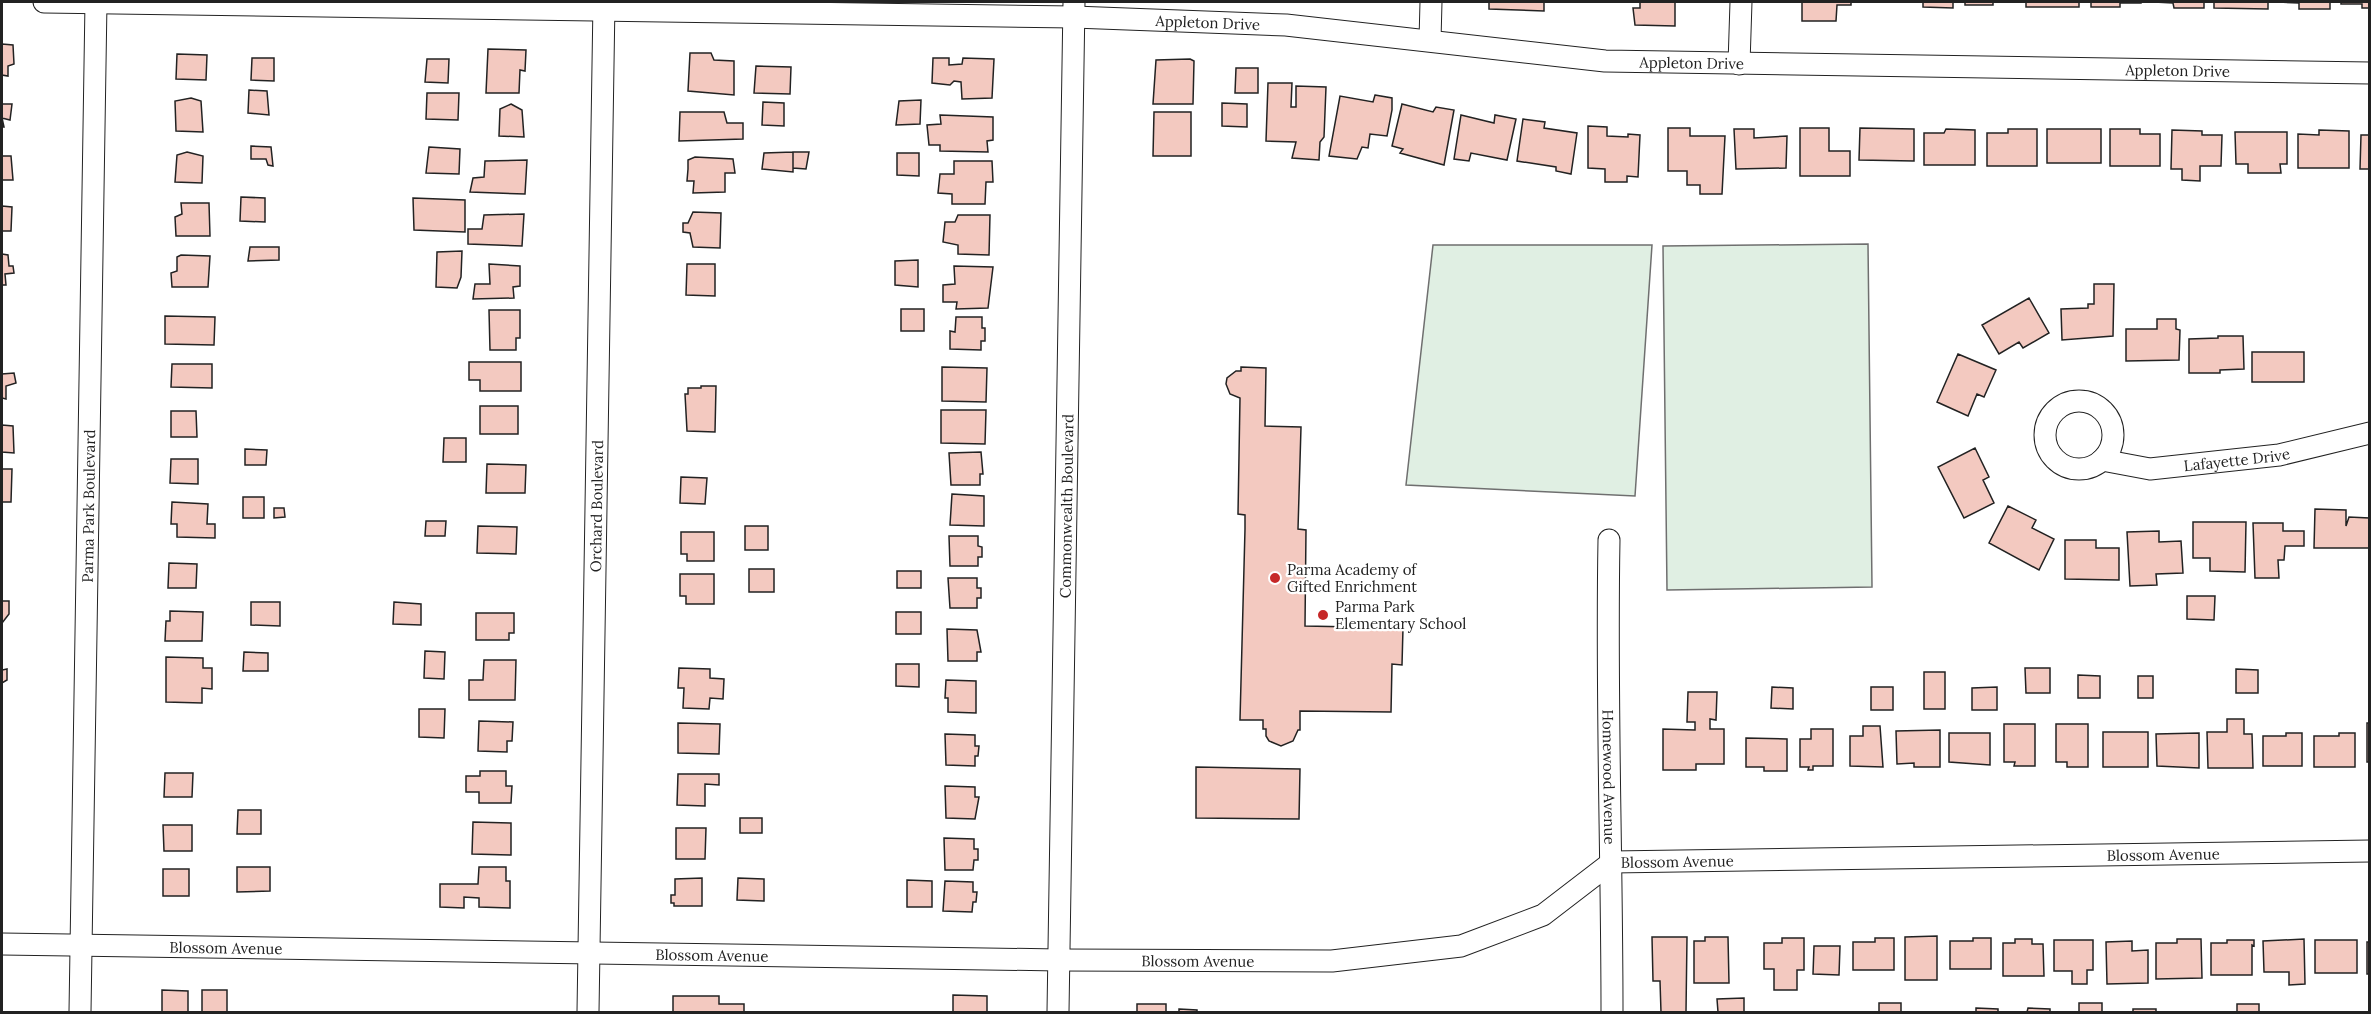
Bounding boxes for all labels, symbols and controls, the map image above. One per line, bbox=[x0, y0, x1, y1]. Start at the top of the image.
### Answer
street label: Appleton Drive bbox=[1154, 11, 1260, 34]
street label: Appleton Drive bbox=[1638, 52, 1744, 73]
street label: Appleton Drive bbox=[2124, 60, 2230, 80]
street label: Commonwealth Boulevard bbox=[1055, 414, 1077, 598]
street label: Parma Park Boulevard bbox=[77, 429, 99, 583]
street label: Orchard Boulevard bbox=[585, 440, 607, 572]
street label: Lafayette Drive bbox=[2183, 443, 2292, 475]
place label: Parma Academy of Gifted Enrichment bbox=[1287, 560, 1417, 596]
marker: Parma Academy of Gifted Enrichment bbox=[1268, 571, 1282, 585]
place label: Parma Park Elementary School bbox=[1335, 597, 1466, 633]
marker: Parma Park Elementary School bbox=[1316, 608, 1330, 622]
street label: Homewood Avenue bbox=[1599, 709, 1620, 845]
street label: Blossom Avenue bbox=[2107, 844, 2220, 864]
street label: Blossom Avenue bbox=[1621, 851, 1734, 871]
street label: Blossom Avenue bbox=[169, 937, 283, 958]
street label: Blossom Avenue bbox=[655, 944, 769, 965]
street label: Blossom Avenue bbox=[1141, 951, 1254, 970]

